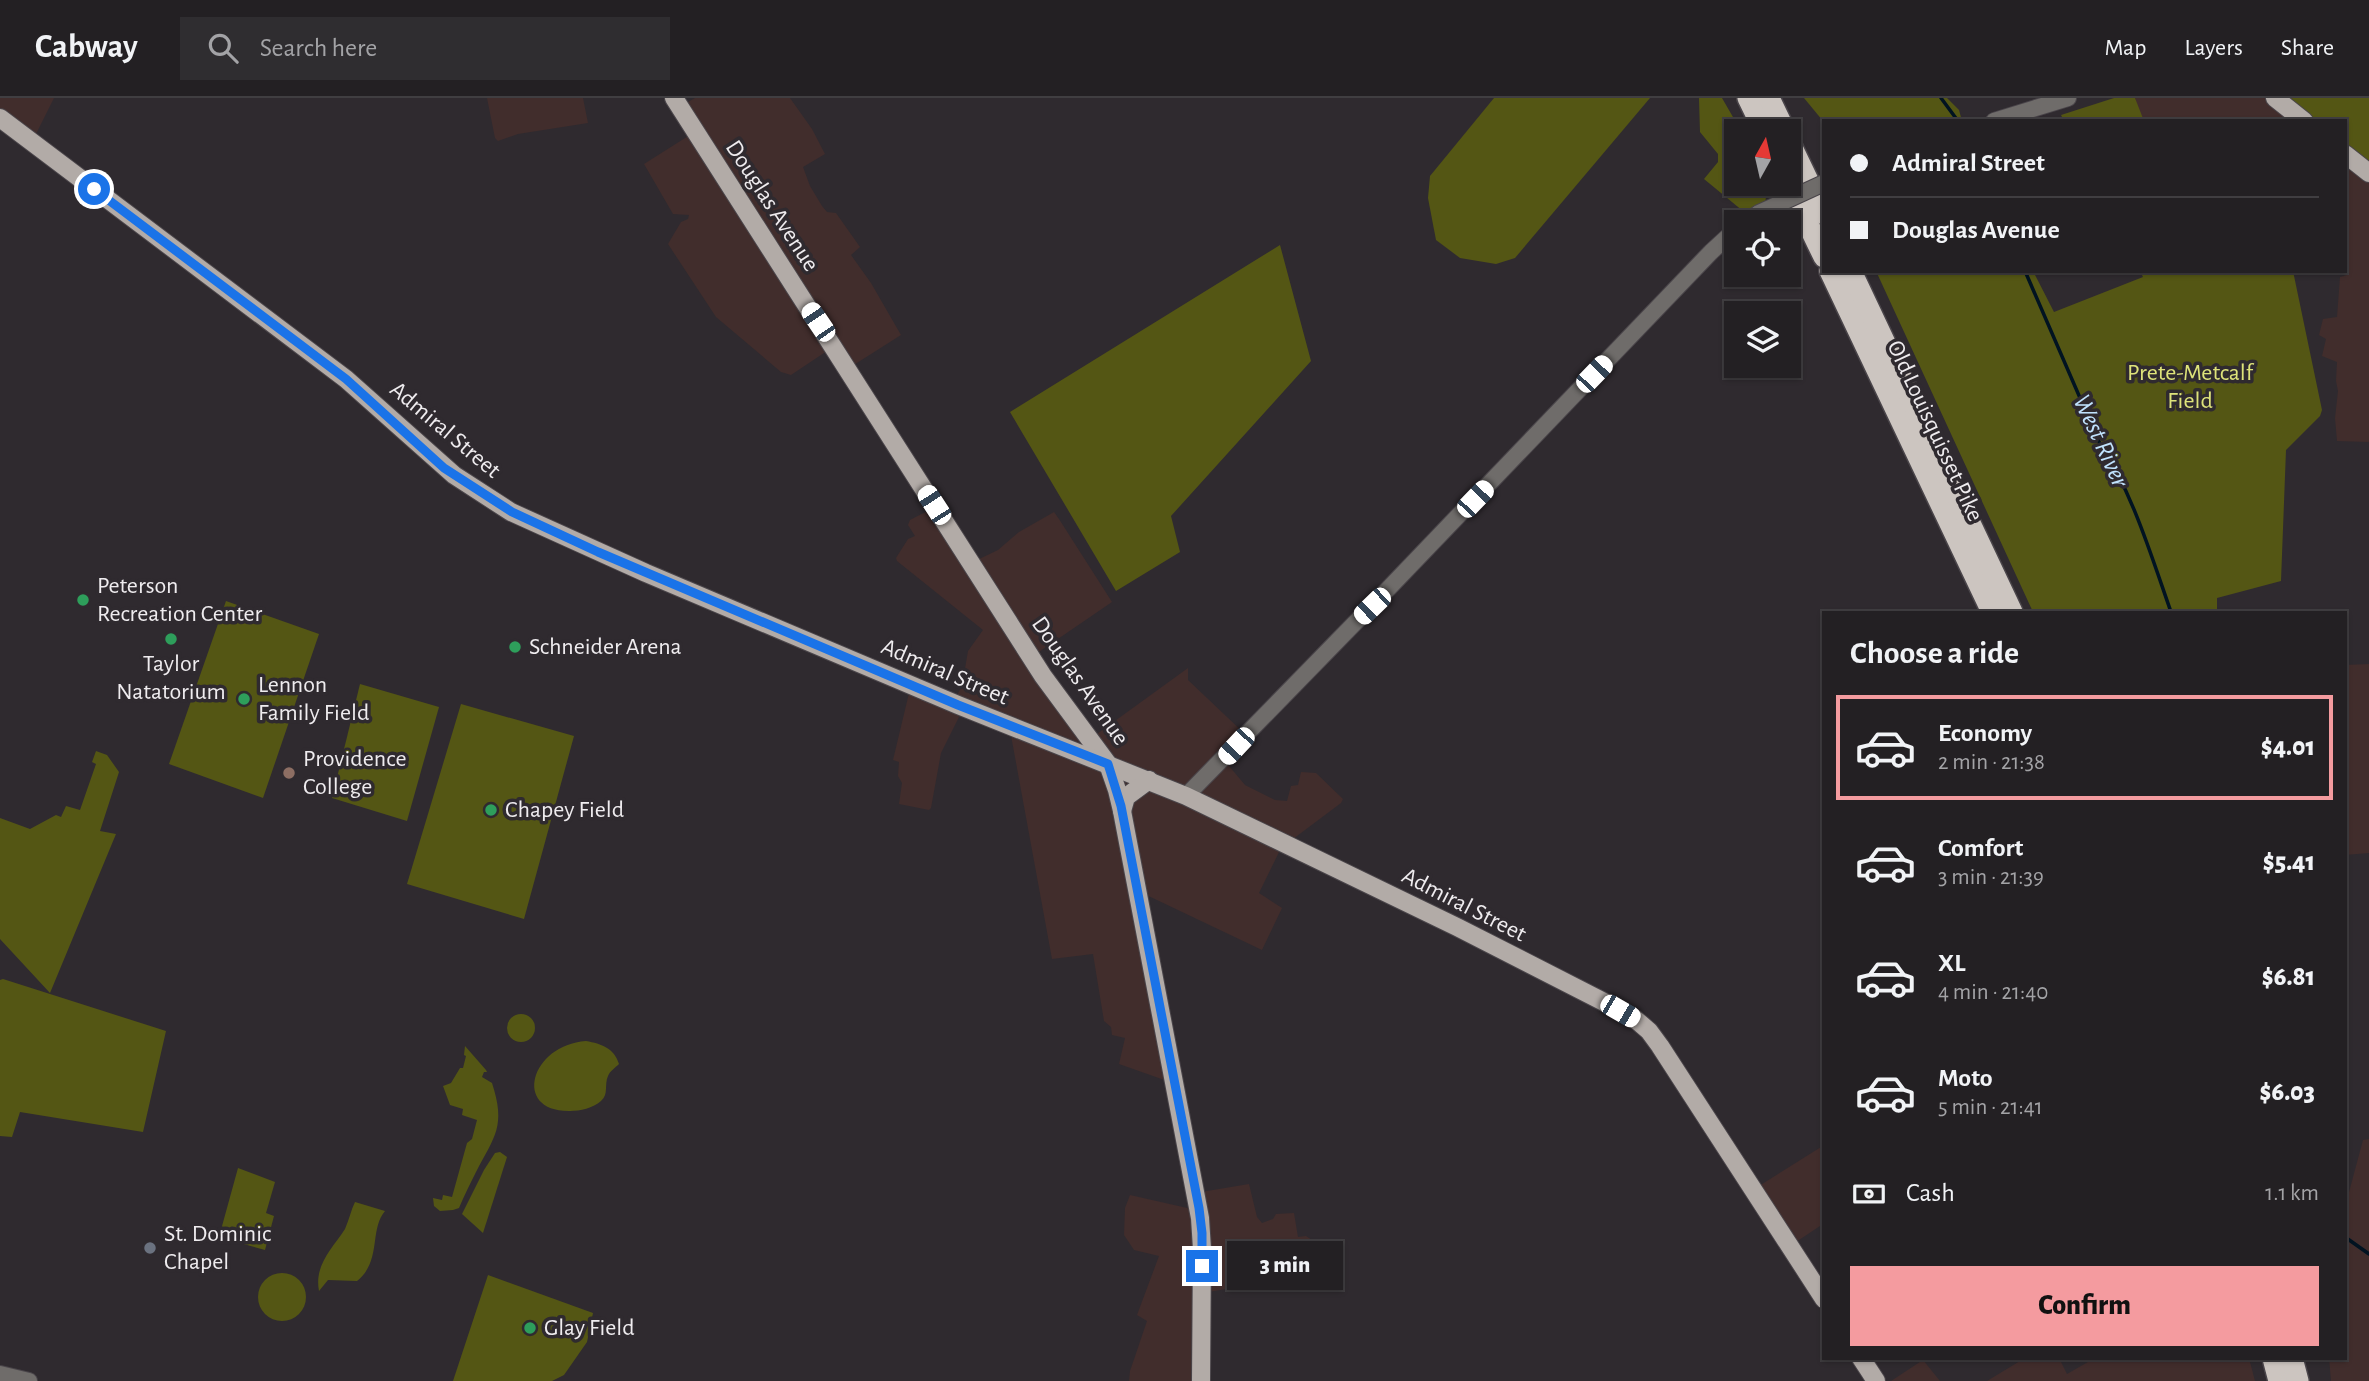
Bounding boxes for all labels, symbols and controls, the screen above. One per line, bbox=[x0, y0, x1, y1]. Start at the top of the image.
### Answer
search box bbox=[180, 17, 670, 80]
icon: search bbox=[204, 29, 242, 67]
text: Cabway bbox=[35, 31, 138, 64]
text: Search here bbox=[260, 35, 377, 61]
text: Map bbox=[2104, 36, 2146, 60]
text: Layers bbox=[2184, 36, 2243, 60]
text: Share bbox=[2281, 36, 2334, 60]
north arrow bbox=[1724, 119, 1801, 196]
map controls bbox=[1724, 119, 1801, 378]
street label: Douglas Avenue bbox=[721, 136, 823, 276]
text: Admiral Street bbox=[1892, 150, 2045, 176]
route start bbox=[78, 173, 110, 205]
button: locate bbox=[1724, 210, 1801, 287]
text: Douglas Avenue bbox=[1892, 217, 2060, 243]
car bbox=[798, 299, 839, 345]
button: layers bbox=[1724, 301, 1801, 378]
street label: Old Louisquisset Pike bbox=[1883, 337, 1987, 525]
car bbox=[1572, 352, 1617, 396]
park label: Prete-Metcalf Field bbox=[2127, 361, 2255, 413]
street label: Admiral Street bbox=[385, 377, 505, 483]
water label: West River bbox=[2068, 391, 2134, 493]
car bbox=[1453, 477, 1498, 521]
car bbox=[914, 482, 955, 528]
place label: Peterson Recreation Center bbox=[97, 574, 263, 626]
car bbox=[1350, 584, 1395, 628]
marker: Peterson Recreation Center bbox=[75, 592, 91, 608]
street label: Douglas Avenue bbox=[1027, 612, 1133, 750]
marker: Taylor Natatorium bbox=[163, 631, 179, 647]
street label: Admiral Street bbox=[878, 634, 1013, 710]
place label: Schneider Arena bbox=[529, 635, 682, 659]
text: Choose a ride bbox=[1850, 637, 2019, 669]
marker: Schneider Arena bbox=[507, 639, 523, 655]
place label: Taylor Natatorium bbox=[116, 652, 226, 704]
place label: Lennon Family Field bbox=[258, 673, 369, 725]
marker: Lennon Family Field bbox=[236, 691, 252, 707]
icon: car bbox=[1854, 716, 1917, 779]
text: Economy bbox=[1938, 720, 2032, 746]
car bbox=[1214, 723, 1259, 769]
text: $4.01 bbox=[2261, 734, 2315, 760]
place label: Providence College bbox=[303, 747, 406, 799]
text: 2 min · 21:38 bbox=[1938, 751, 2045, 774]
marker: Providence College bbox=[281, 765, 297, 781]
place label: Chapey Field bbox=[505, 798, 624, 822]
marker: Chapey Field bbox=[483, 802, 499, 818]
icon: car bbox=[1854, 831, 1917, 894]
text: Comfort bbox=[1938, 835, 2023, 861]
text: $5.41 bbox=[2263, 849, 2315, 875]
street label: Admiral Street bbox=[1398, 863, 1530, 947]
text: 3 min · 21:39 bbox=[1938, 866, 2044, 889]
icon: car bbox=[1854, 946, 1917, 1009]
text: XL bbox=[1938, 950, 1965, 976]
text: $6.81 bbox=[2262, 964, 2315, 990]
text: 4 min · 21:40 bbox=[1938, 981, 2048, 1004]
car bbox=[1597, 991, 1644, 1031]
icon: car bbox=[1854, 1061, 1917, 1124]
text: Moto bbox=[1938, 1065, 1993, 1091]
text: $6.03 bbox=[2260, 1079, 2315, 1105]
text: 5 min · 21:41 bbox=[1938, 1096, 2043, 1119]
icon: cash bbox=[1850, 1175, 1888, 1213]
text: Cash bbox=[1906, 1180, 1955, 1206]
text: 1.1 km bbox=[2265, 1182, 2319, 1205]
place label: St. Dominic Chapel bbox=[164, 1222, 271, 1274]
marker: St. Dominic Chapel bbox=[142, 1240, 158, 1256]
callout: 3 min bbox=[1226, 1242, 1342, 1290]
route end bbox=[1186, 1250, 1218, 1282]
text: 3 min bbox=[1260, 1254, 1310, 1277]
button: Confirm bbox=[1850, 1266, 2319, 1346]
place label: Glay Field bbox=[544, 1316, 635, 1340]
marker: Glay Field bbox=[522, 1320, 538, 1336]

